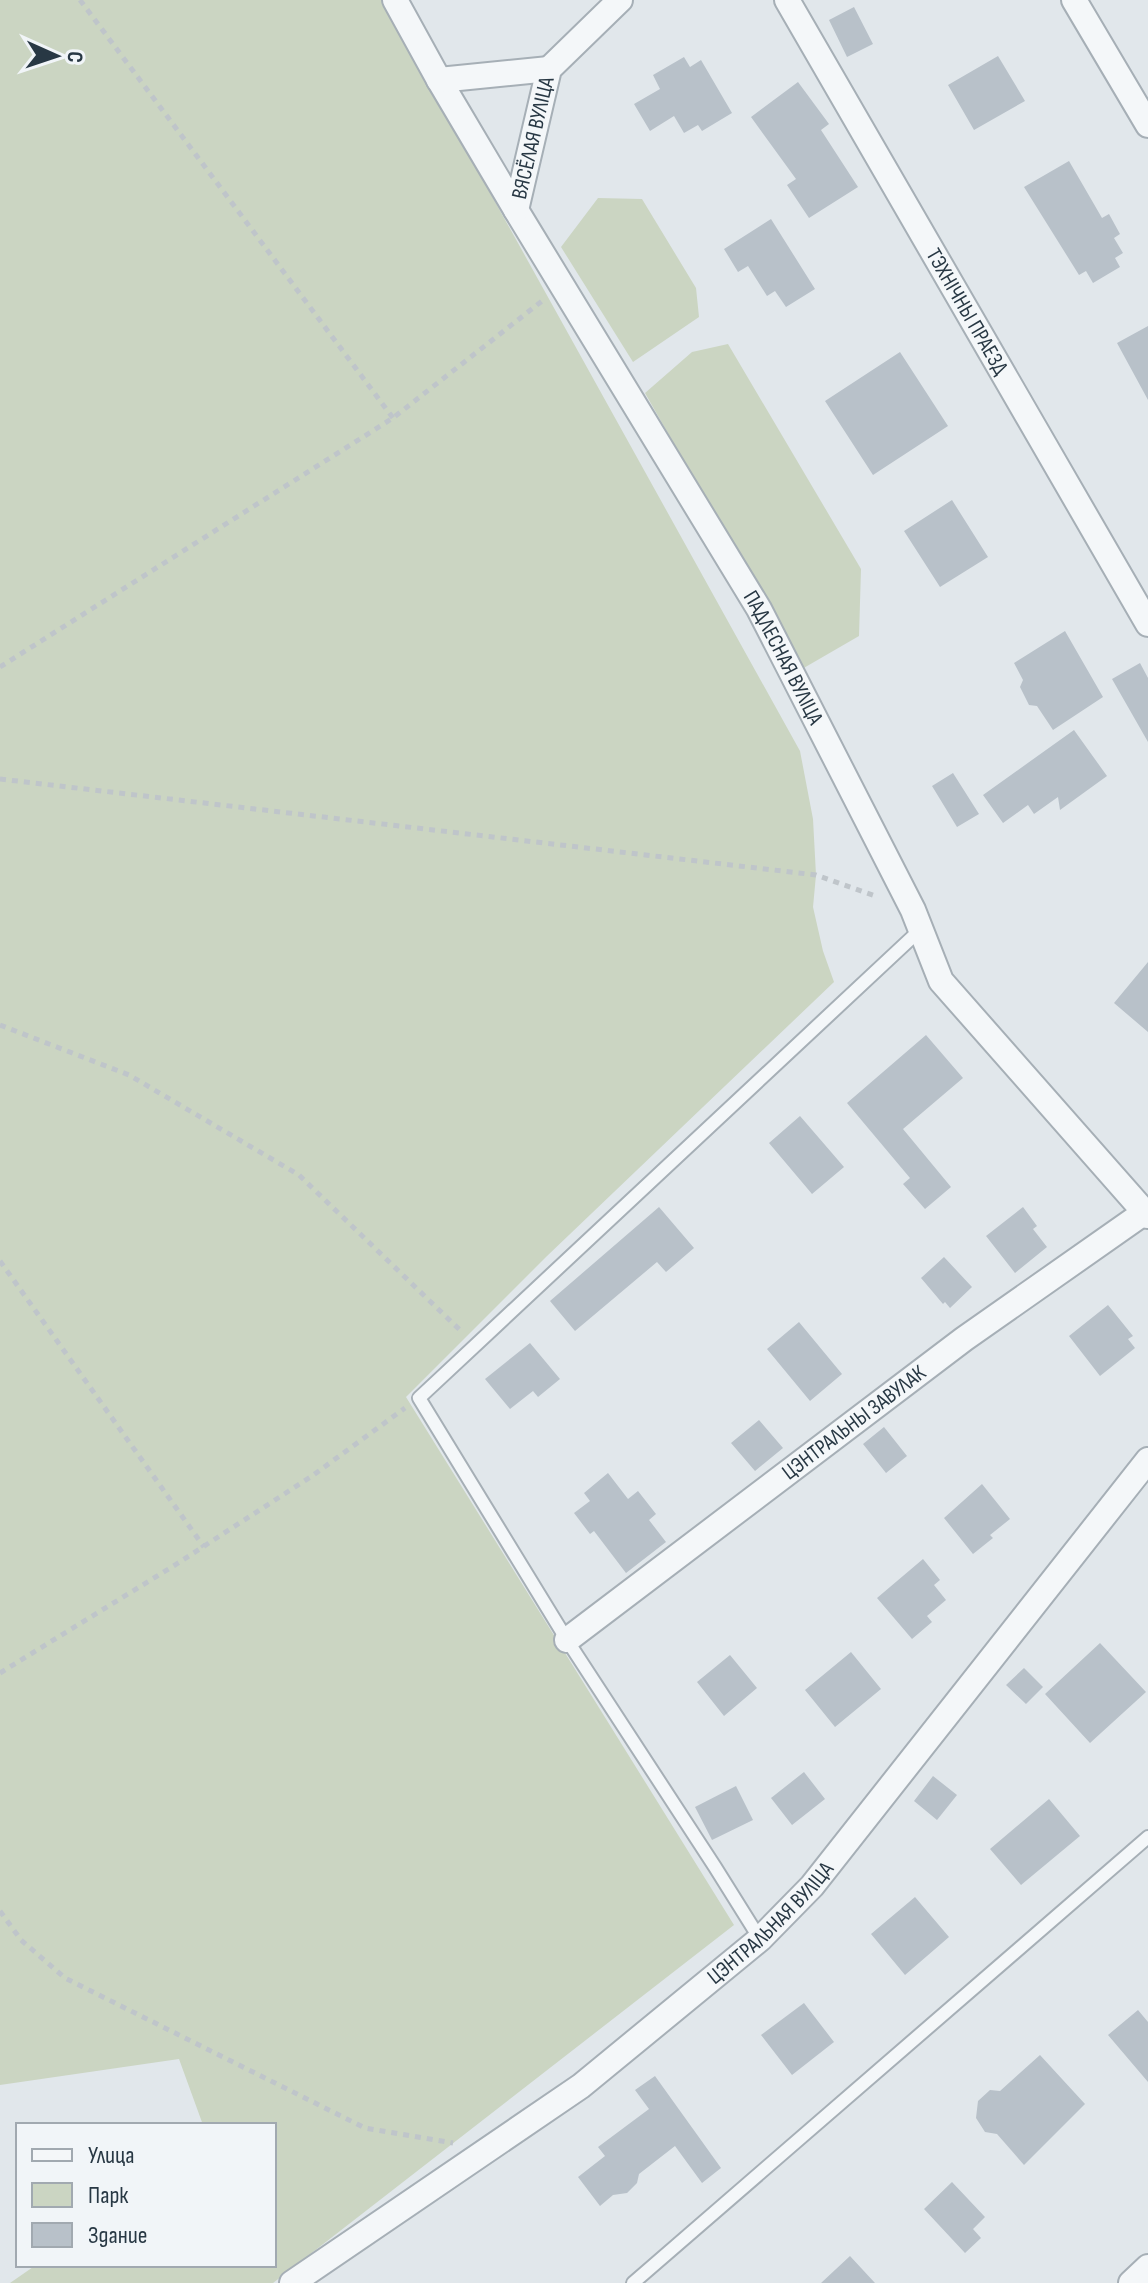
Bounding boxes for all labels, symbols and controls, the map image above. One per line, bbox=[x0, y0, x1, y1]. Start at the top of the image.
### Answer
north arrow bbox=[16, 16, 96, 96]
text: С bbox=[61, 51, 88, 63]
street label: ВЯСЁЛАЯ ВУЛІЦА bbox=[506, 74, 560, 202]
street label: ТЭХНІЧНЫ ПРАЕЗД bbox=[920, 244, 1015, 380]
street label: ПАДЛЕСНАЯ ВУЛІЦА bbox=[737, 586, 830, 730]
street label: ЦЭНТРАЛЬНЫ ЗАВУЛАК bbox=[777, 1359, 931, 1486]
street label: ЦЭНТРАЛЬНАЯ ВУЛІЦА bbox=[702, 1856, 840, 1990]
legend bbox=[16, 2123, 276, 2267]
text: Улица bbox=[88, 2141, 134, 2170]
text: Парк bbox=[88, 2181, 129, 2210]
text: Здание bbox=[88, 2221, 147, 2250]

